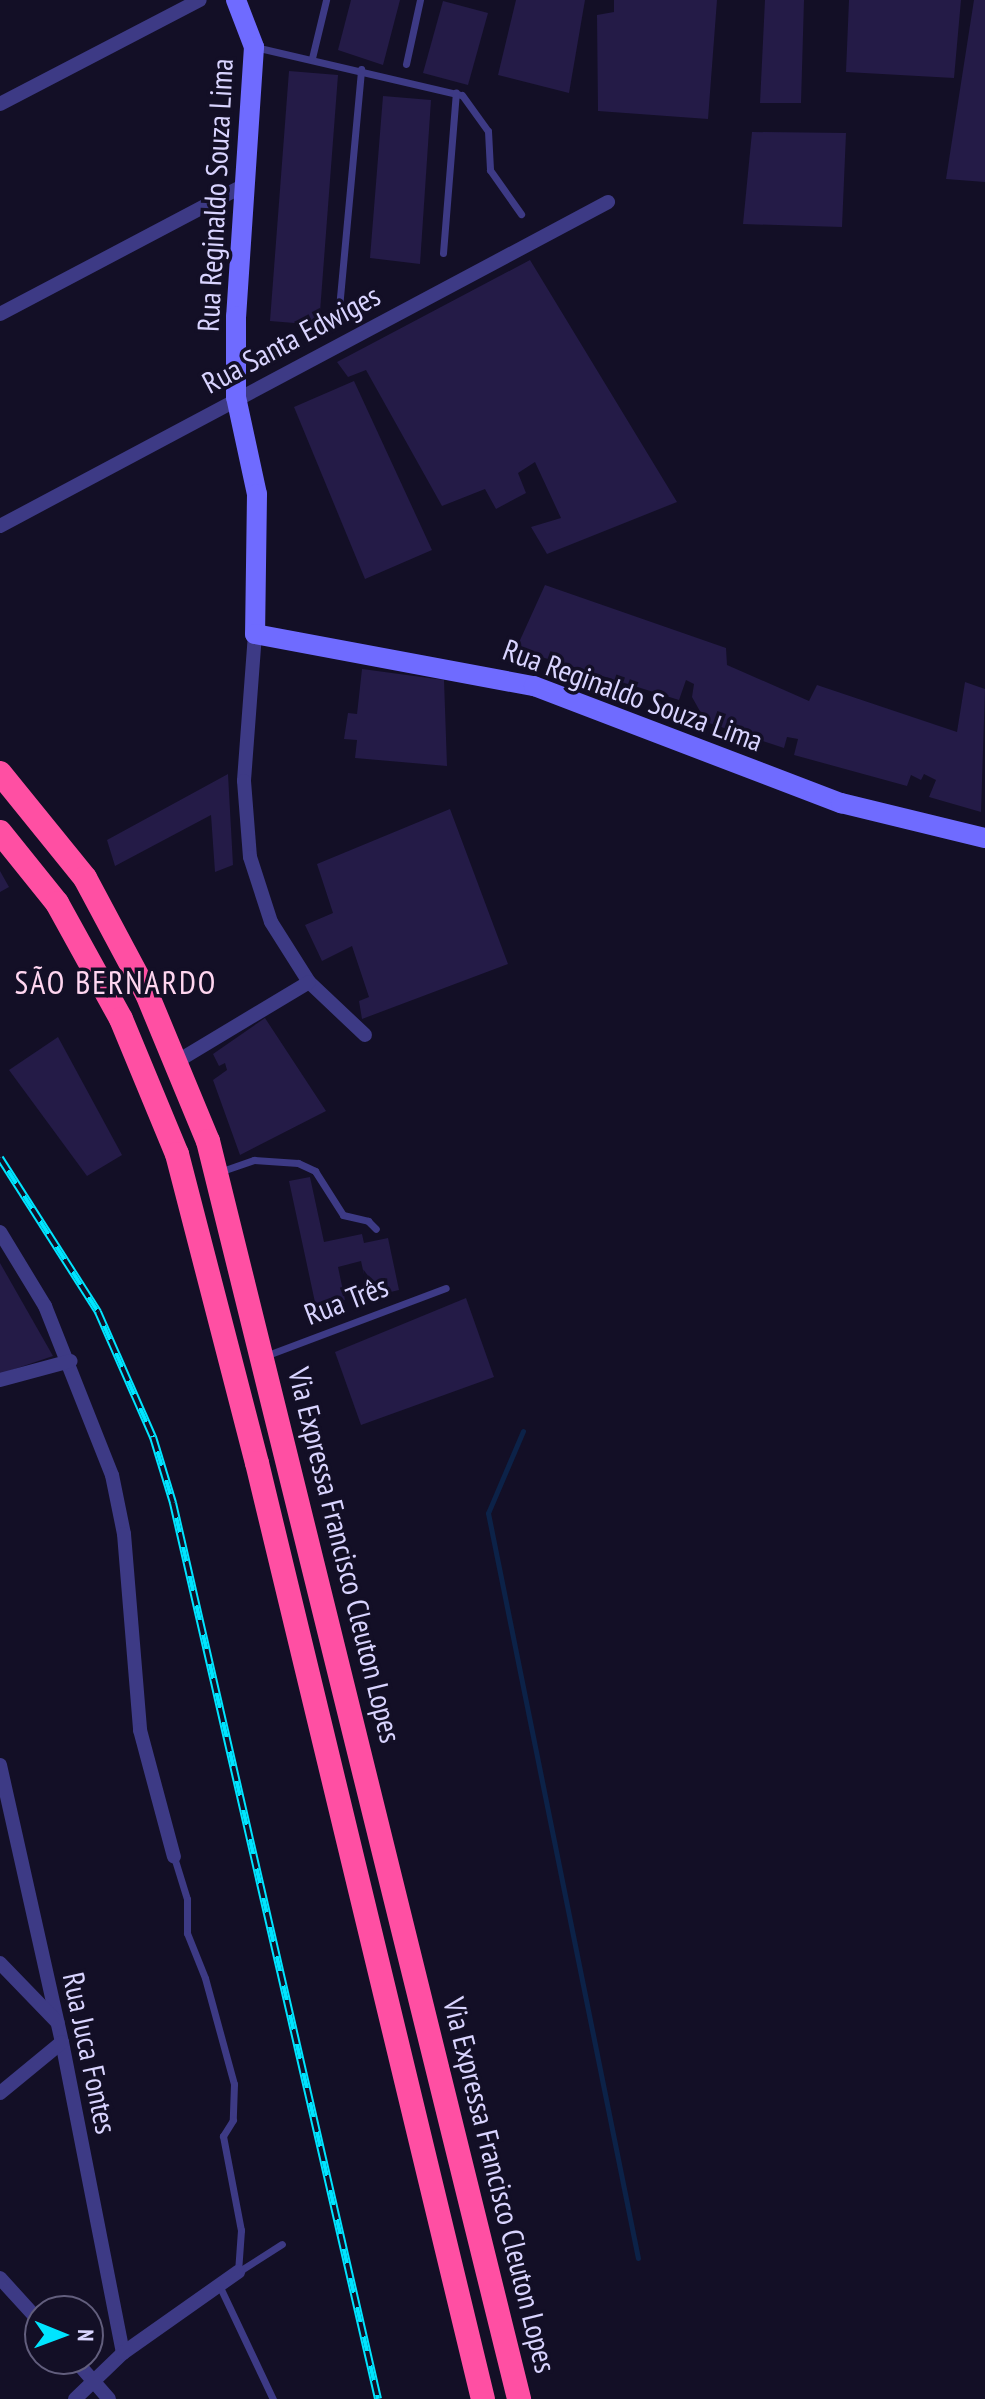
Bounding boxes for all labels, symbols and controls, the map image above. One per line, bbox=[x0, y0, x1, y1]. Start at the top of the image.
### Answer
street label: Rua Reginaldo Souza Lima bbox=[190, 57, 240, 333]
street label: Rua Santa Edwiges bbox=[196, 277, 386, 401]
street label: Rua Reginaldo Souza Lima bbox=[498, 631, 768, 759]
district label: SÃO BERNARDO bbox=[15, 963, 217, 1001]
street label: Rua Três bbox=[299, 1268, 393, 1332]
street label: Via Expressa Francisco Cleuton Lopes bbox=[281, 1364, 409, 1746]
street label: Rua Juca Fontes bbox=[55, 1969, 125, 2137]
street label: Via Expressa Francisco Cleuton Lopes bbox=[436, 1994, 564, 2376]
north arrow bbox=[24, 2295, 104, 2375]
text: N bbox=[72, 2329, 100, 2342]

